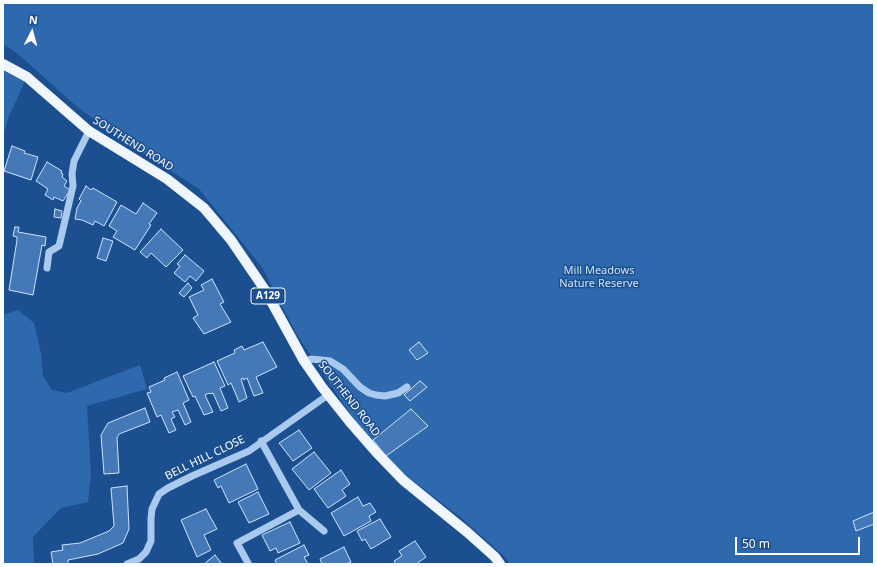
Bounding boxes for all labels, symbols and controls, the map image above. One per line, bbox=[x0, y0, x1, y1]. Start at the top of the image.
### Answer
north arrow bbox=[12, 12, 52, 52]
text: N bbox=[28, 12, 39, 27]
street label: SOUTHEND ROAD bbox=[90, 114, 176, 174]
park label: Mill Meadows Nature Reserve bbox=[559, 264, 639, 290]
road number: A129 bbox=[251, 288, 285, 304]
street label: SOUTHEND ROAD bbox=[315, 358, 383, 440]
street label: BELL HILL CLOSE bbox=[163, 433, 247, 483]
scale bar bbox=[737, 529, 862, 555]
text: 50 m bbox=[742, 535, 770, 552]

